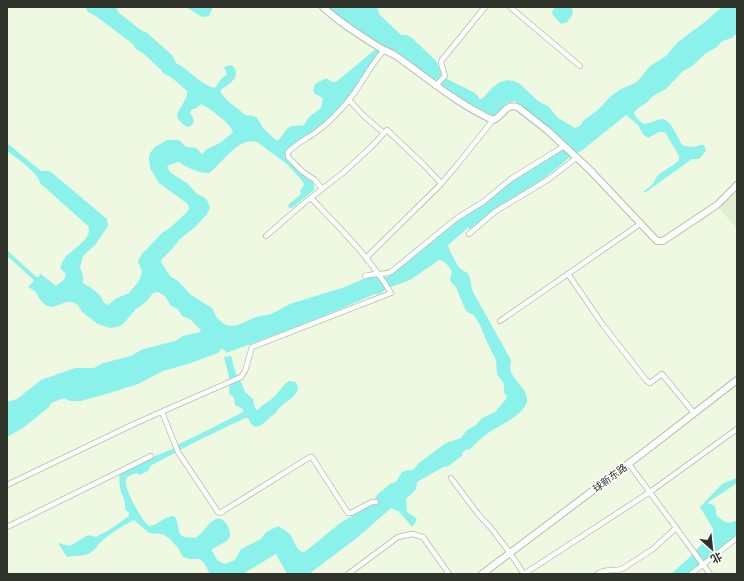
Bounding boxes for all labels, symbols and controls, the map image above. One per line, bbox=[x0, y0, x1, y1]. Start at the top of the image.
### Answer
street label: 球新东路 bbox=[591, 462, 629, 494]
north arrow bbox=[692, 529, 732, 569]
text: 北 bbox=[709, 550, 724, 566]

